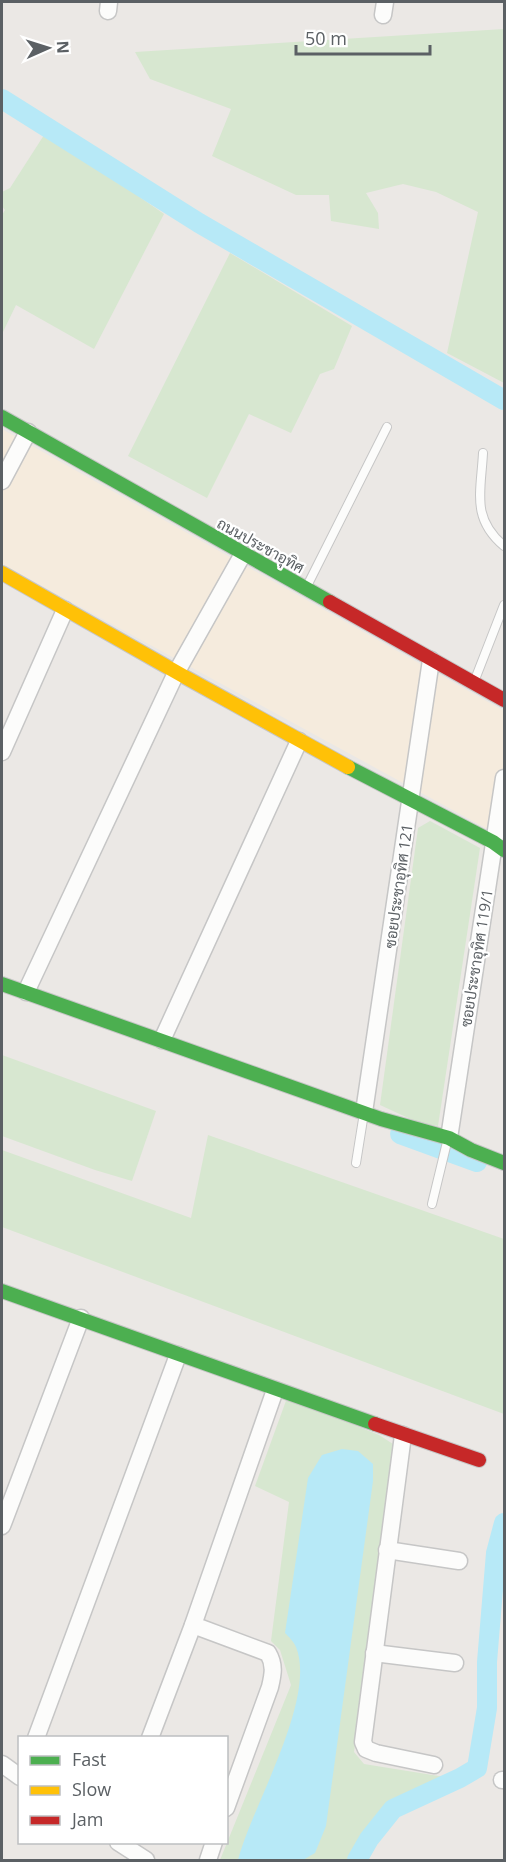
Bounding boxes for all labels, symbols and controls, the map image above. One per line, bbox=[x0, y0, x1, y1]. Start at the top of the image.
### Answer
north arrow bbox=[18, 18, 78, 78]
scale bar bbox=[296, 18, 430, 56]
text: 50 m bbox=[305, 26, 347, 50]
text: N bbox=[52, 40, 74, 54]
street label: ถนนประชาอุทิศ bbox=[213, 513, 308, 579]
street label: ซอยประชาอุทิศ 121 bbox=[379, 823, 419, 950]
street label: ซอยประชาอุทิศ 119/1 bbox=[455, 888, 499, 1029]
legend bbox=[18, 1736, 228, 1844]
text: Fast bbox=[72, 1747, 106, 1771]
text: Slow bbox=[72, 1777, 111, 1801]
text: Jam bbox=[70, 1807, 104, 1831]

